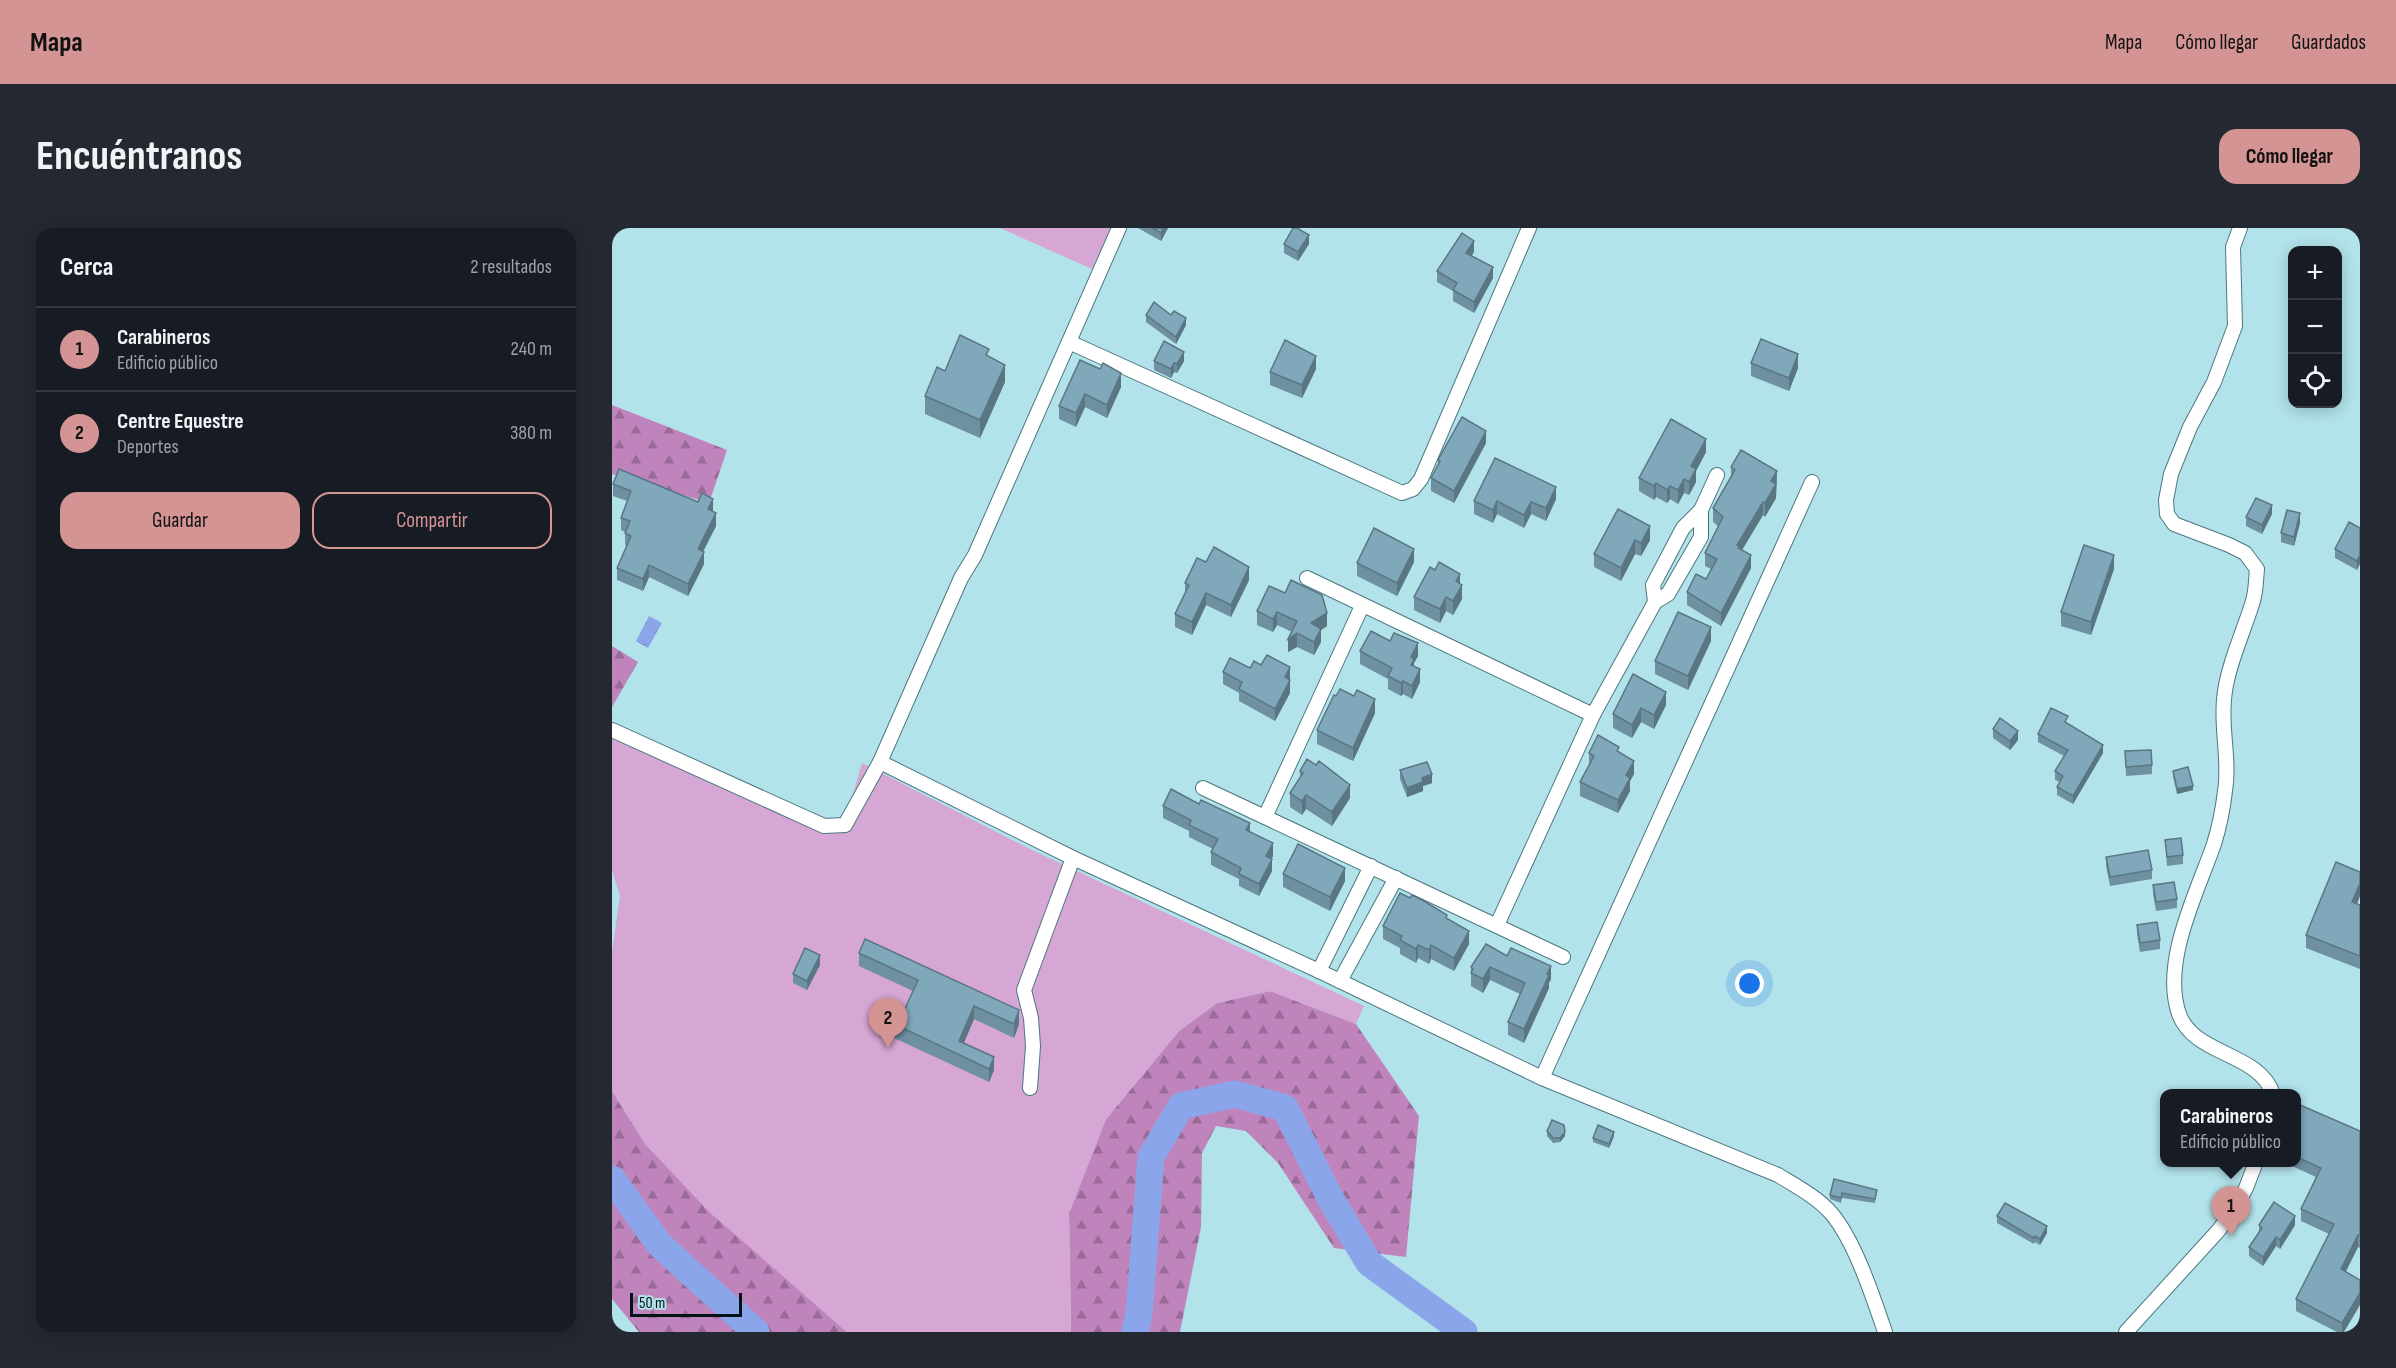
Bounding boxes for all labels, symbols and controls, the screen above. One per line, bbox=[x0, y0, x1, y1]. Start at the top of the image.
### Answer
text: Mapa bbox=[30, 26, 83, 59]
text: Mapa bbox=[2105, 30, 2142, 55]
text: Cómo llegar bbox=[2175, 30, 2258, 55]
text: Guardados bbox=[2291, 30, 2366, 55]
button: Cómo llegar bbox=[2219, 129, 2360, 184]
text: Encuéntranos bbox=[36, 131, 242, 182]
map controls bbox=[2288, 246, 2342, 408]
button: + bbox=[2288, 246, 2342, 300]
text: Cerca bbox=[60, 252, 113, 283]
text: 2 resultados bbox=[470, 255, 552, 279]
button: − bbox=[2288, 300, 2342, 354]
text: Carabineros bbox=[117, 324, 210, 351]
text: 1 bbox=[76, 337, 83, 361]
text: 240 m bbox=[511, 337, 552, 361]
text: Edificio público bbox=[117, 351, 218, 375]
button: locate bbox=[2288, 354, 2342, 408]
text: Centre Equestre bbox=[117, 408, 244, 435]
text: 2 bbox=[75, 421, 84, 445]
text: 380 m bbox=[510, 421, 552, 445]
text: Deportes bbox=[117, 435, 179, 459]
button: Guardar bbox=[60, 492, 300, 549]
button: Compartir bbox=[312, 492, 552, 549]
your location bbox=[1735, 969, 1764, 998]
pin: 2 bbox=[868, 998, 908, 1048]
popup bbox=[2160, 1089, 2301, 1167]
text: Carabineros bbox=[2180, 1103, 2273, 1130]
text: Edificio público bbox=[2180, 1130, 2281, 1154]
pin: 1 bbox=[2212, 1186, 2250, 1236]
scale bar bbox=[630, 1290, 742, 1318]
text: 50 m bbox=[639, 1294, 665, 1313]

